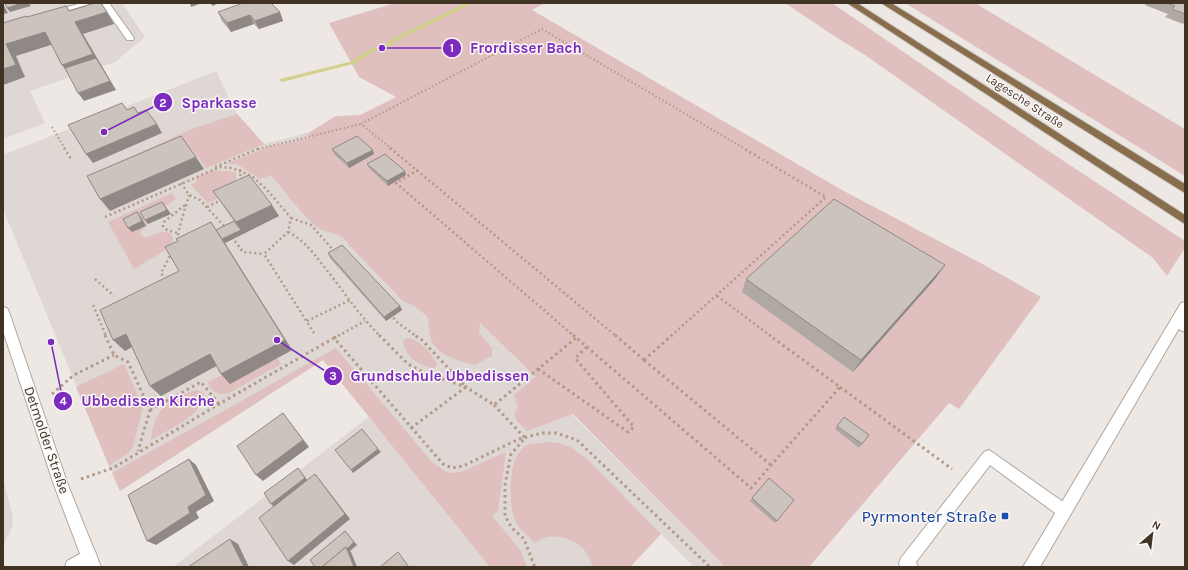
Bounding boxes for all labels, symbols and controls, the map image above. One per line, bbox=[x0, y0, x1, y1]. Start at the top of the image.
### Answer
callout: Frordisser Bach bbox=[442, 34, 590, 61]
text: Frordisser Bach bbox=[470, 39, 582, 57]
text: 1 bbox=[450, 41, 454, 55]
street label: Lagesche Straße bbox=[983, 71, 1067, 131]
callout: Sparkasse bbox=[153, 89, 264, 116]
text: Sparkasse bbox=[182, 94, 256, 112]
text: 2 bbox=[159, 96, 167, 110]
callout: Grundschule Ubbedissen bbox=[323, 363, 538, 390]
text: Grundschule Ubbedissen bbox=[351, 367, 529, 385]
text: 3 bbox=[329, 369, 337, 383]
street label: Detmolder Straße bbox=[20, 384, 73, 496]
callout: Ubbedissen Kirche bbox=[53, 388, 223, 415]
text: Ubbedissen Kirche bbox=[81, 392, 215, 410]
text: 4 bbox=[59, 394, 67, 408]
place label: Pyrmonter Straße bbox=[861, 506, 997, 526]
marker: Pyrmonter Straße bbox=[1000, 511, 1010, 521]
north arrow bbox=[1132, 514, 1172, 554]
text: N bbox=[1150, 518, 1163, 533]

